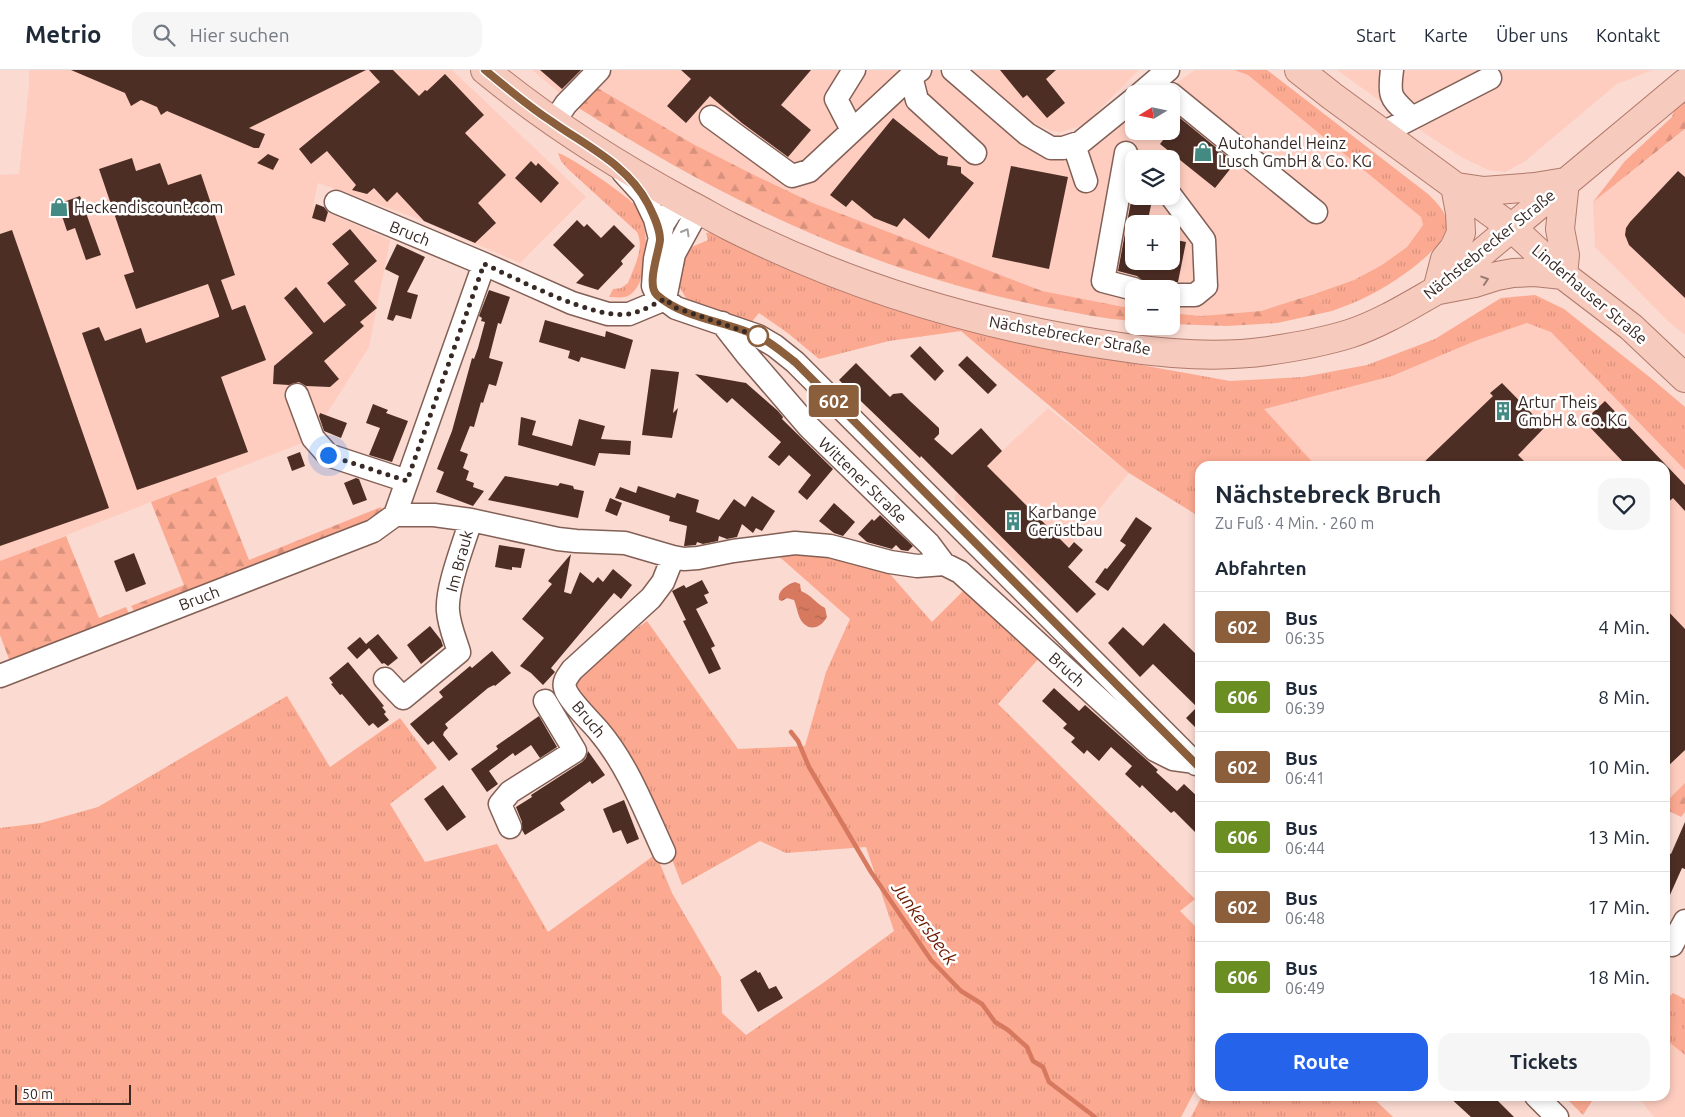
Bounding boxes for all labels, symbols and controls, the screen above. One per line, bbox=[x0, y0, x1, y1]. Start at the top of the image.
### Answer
search box bbox=[132, 12, 482, 57]
text: Metrio bbox=[25, 21, 102, 48]
icon: search bbox=[150, 21, 178, 49]
text: Hier suchen bbox=[190, 24, 290, 46]
text: Start bbox=[1356, 25, 1396, 45]
text: Karte bbox=[1424, 25, 1468, 45]
text: Über uns bbox=[1496, 25, 1568, 45]
text: Kontakt bbox=[1596, 25, 1660, 45]
north arrow bbox=[1125, 85, 1180, 140]
map controls bbox=[1125, 85, 1180, 335]
place label: Autohandel Heinz Lusch GmbH & Co. KG bbox=[1218, 134, 1372, 170]
shop icon: Autohandel Heinz Lusch GmbH & Co. KG bbox=[1192, 141, 1214, 163]
button: layers bbox=[1125, 150, 1180, 205]
street label: Nächstebrecker Straße bbox=[1420, 185, 1558, 303]
shop icon: Heckendiscount.com bbox=[48, 196, 70, 218]
place label: Heckendiscount.com bbox=[74, 198, 223, 216]
button: + bbox=[1125, 215, 1180, 270]
street label: Bruch bbox=[387, 217, 433, 249]
one-way arrow bbox=[680, 228, 690, 237]
street label: Linderhauser Straße bbox=[1529, 241, 1651, 347]
one-way arrow bbox=[1480, 276, 1488, 286]
button: − bbox=[1125, 280, 1180, 335]
street label: Nächstebrecker Straße bbox=[988, 312, 1152, 358]
unlabelled marker bbox=[747, 325, 769, 347]
line badge: 602 bbox=[805, 385, 863, 417]
text: 602 bbox=[819, 391, 849, 411]
place label: Artur Theis GmbH & Co. KG bbox=[1518, 393, 1627, 429]
building icon: Artur Theis GmbH & Co. KG bbox=[1492, 400, 1514, 422]
street label: Wittener Straße bbox=[815, 433, 911, 527]
your location bbox=[316, 443, 341, 468]
button: heart bbox=[1598, 478, 1650, 530]
text: Nächstebreck Bruch bbox=[1215, 481, 1441, 508]
place label: Karbange Gerüstbau bbox=[1028, 503, 1103, 539]
building icon: Karbange Gerüstbau bbox=[1002, 510, 1024, 532]
text: Zu Fuß · 4 Min. · 260 m bbox=[1215, 514, 1374, 532]
street label: Im Brauk bbox=[442, 528, 476, 594]
text: Abfahrten bbox=[1215, 557, 1307, 579]
street label: Bruch bbox=[176, 582, 222, 614]
text: Bus bbox=[1285, 607, 1318, 629]
text: 4 Min. bbox=[1598, 616, 1650, 638]
text: 602 bbox=[1227, 617, 1258, 637]
text: 06:35 bbox=[1285, 629, 1325, 647]
street label: Bruch bbox=[1045, 648, 1089, 690]
text: Bus bbox=[1285, 677, 1318, 699]
text: 8 Min. bbox=[1598, 686, 1650, 708]
text: 606 bbox=[1227, 687, 1258, 707]
street label: Bruch bbox=[569, 697, 609, 741]
text: 06:39 bbox=[1285, 699, 1325, 717]
text: Bus bbox=[1285, 747, 1318, 769]
text: 10 Min. bbox=[1588, 756, 1650, 778]
text: 602 bbox=[1227, 757, 1258, 777]
text: 06:41 bbox=[1285, 769, 1325, 787]
text: Bus bbox=[1285, 817, 1318, 839]
text: 13 Min. bbox=[1588, 826, 1650, 848]
text: 606 bbox=[1227, 827, 1258, 847]
text: 06:44 bbox=[1285, 839, 1325, 857]
water label: Junkersbeck bbox=[888, 877, 962, 969]
text: Bus bbox=[1285, 887, 1318, 909]
text: 17 Min. bbox=[1588, 896, 1650, 918]
text: 602 bbox=[1227, 897, 1258, 917]
text: 06:48 bbox=[1285, 909, 1325, 927]
text: Bus bbox=[1285, 957, 1318, 979]
text: 18 Min. bbox=[1588, 966, 1650, 988]
text: 606 bbox=[1227, 967, 1258, 987]
text: 06:49 bbox=[1285, 979, 1325, 997]
button: Route bbox=[1215, 1033, 1428, 1091]
button: Tickets bbox=[1438, 1033, 1650, 1091]
scale bar bbox=[15, 1082, 131, 1105]
text: 50 m bbox=[22, 1086, 53, 1102]

